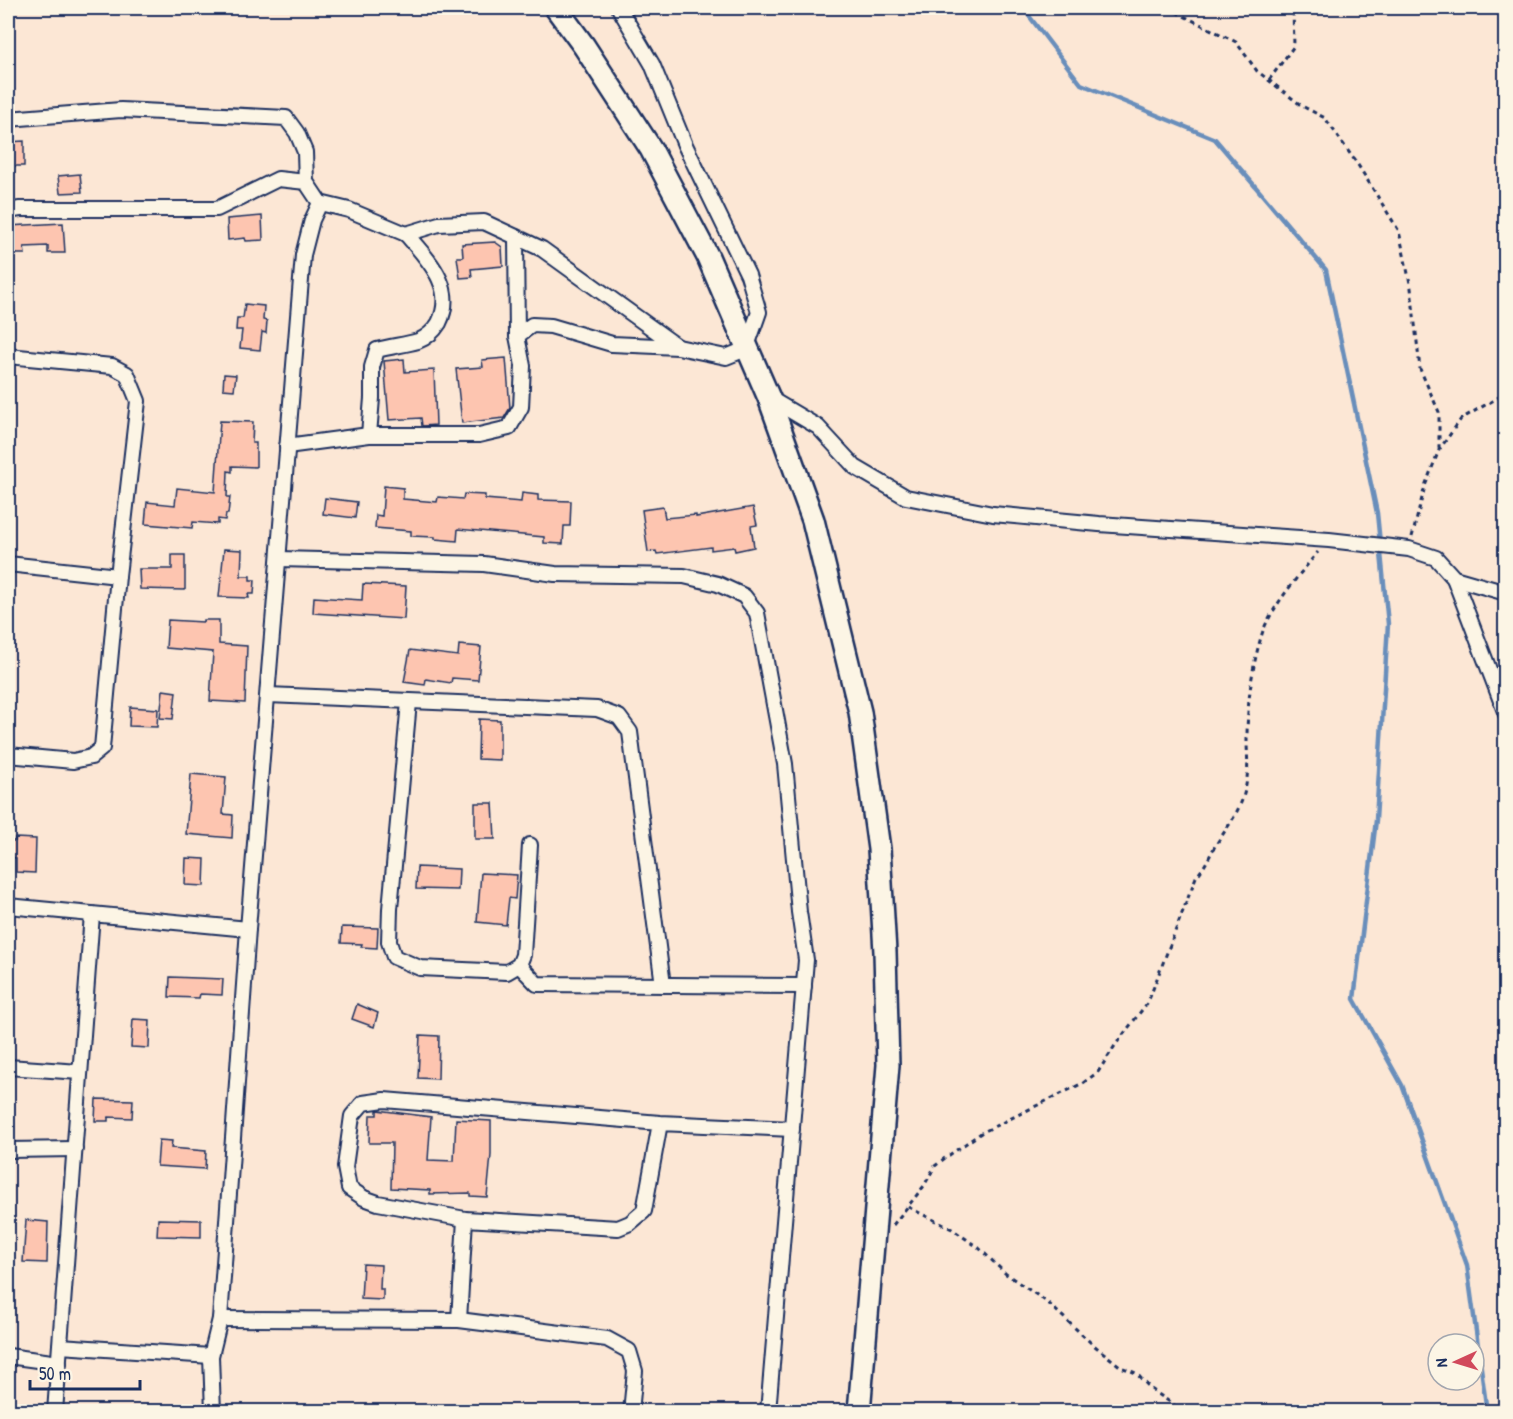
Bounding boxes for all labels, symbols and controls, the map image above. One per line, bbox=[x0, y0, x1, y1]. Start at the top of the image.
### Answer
north arrow bbox=[1426, 1332, 1486, 1392]
scale bar bbox=[30, 1353, 140, 1391]
text: N bbox=[1430, 1358, 1452, 1368]
text: 50 m bbox=[39, 1361, 71, 1386]

